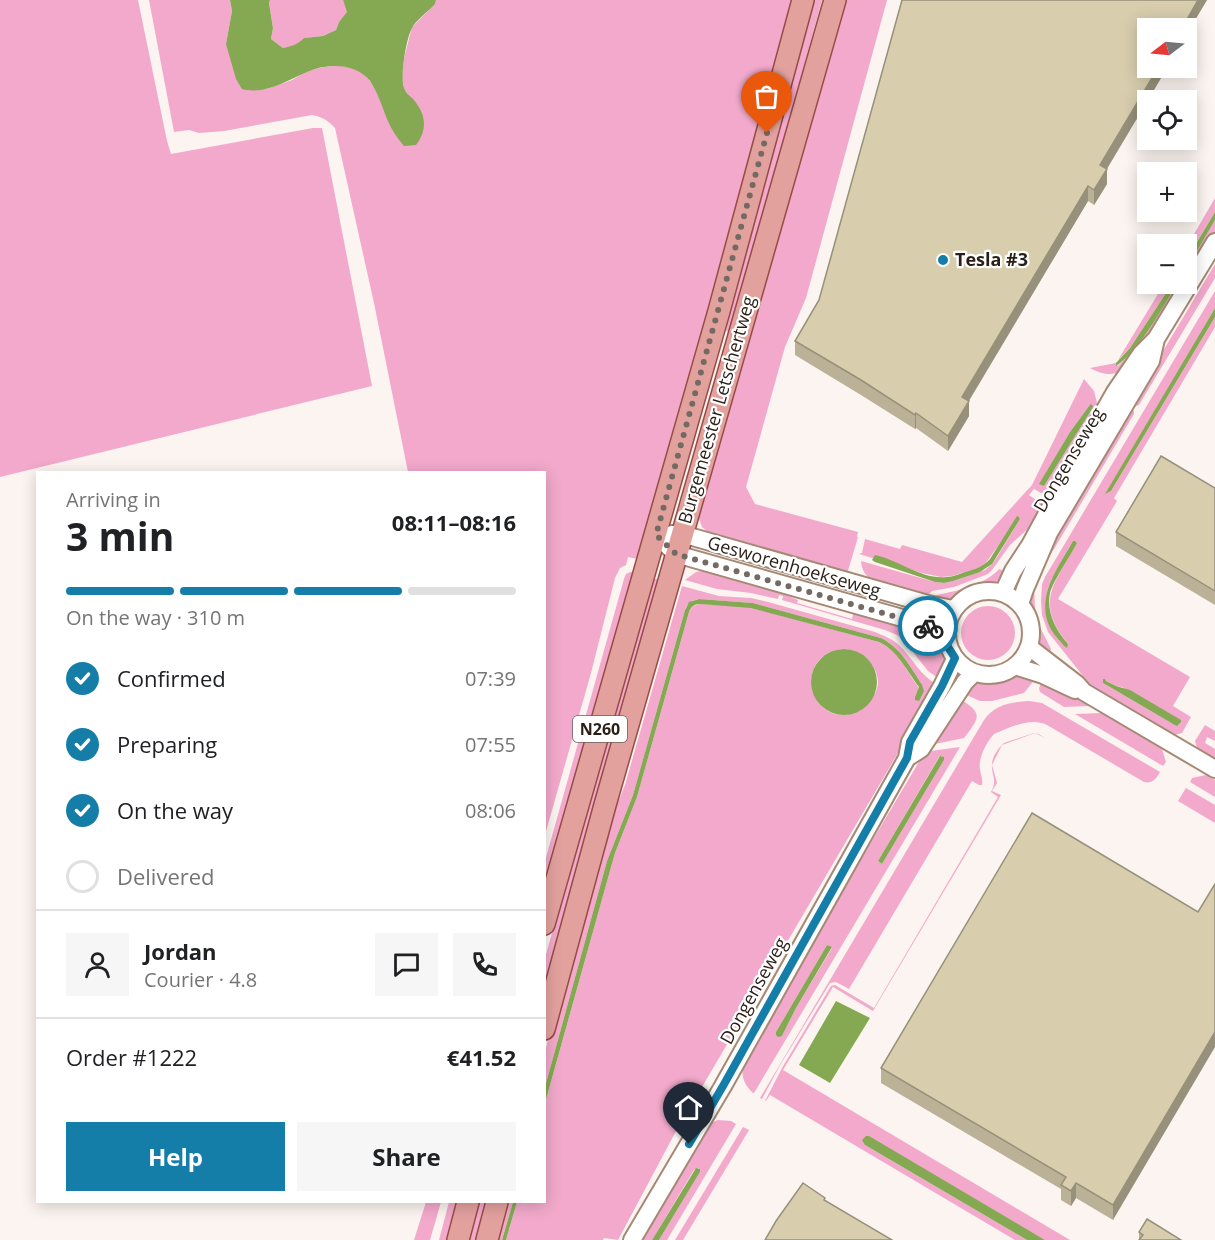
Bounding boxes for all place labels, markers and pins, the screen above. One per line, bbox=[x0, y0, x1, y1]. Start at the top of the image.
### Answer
pin bbox=[741, 71, 792, 133]
place label: Tesla #3 bbox=[955, 247, 1028, 271]
marker: Tesla #3 bbox=[936, 253, 950, 267]
pin bbox=[663, 1082, 714, 1144]

